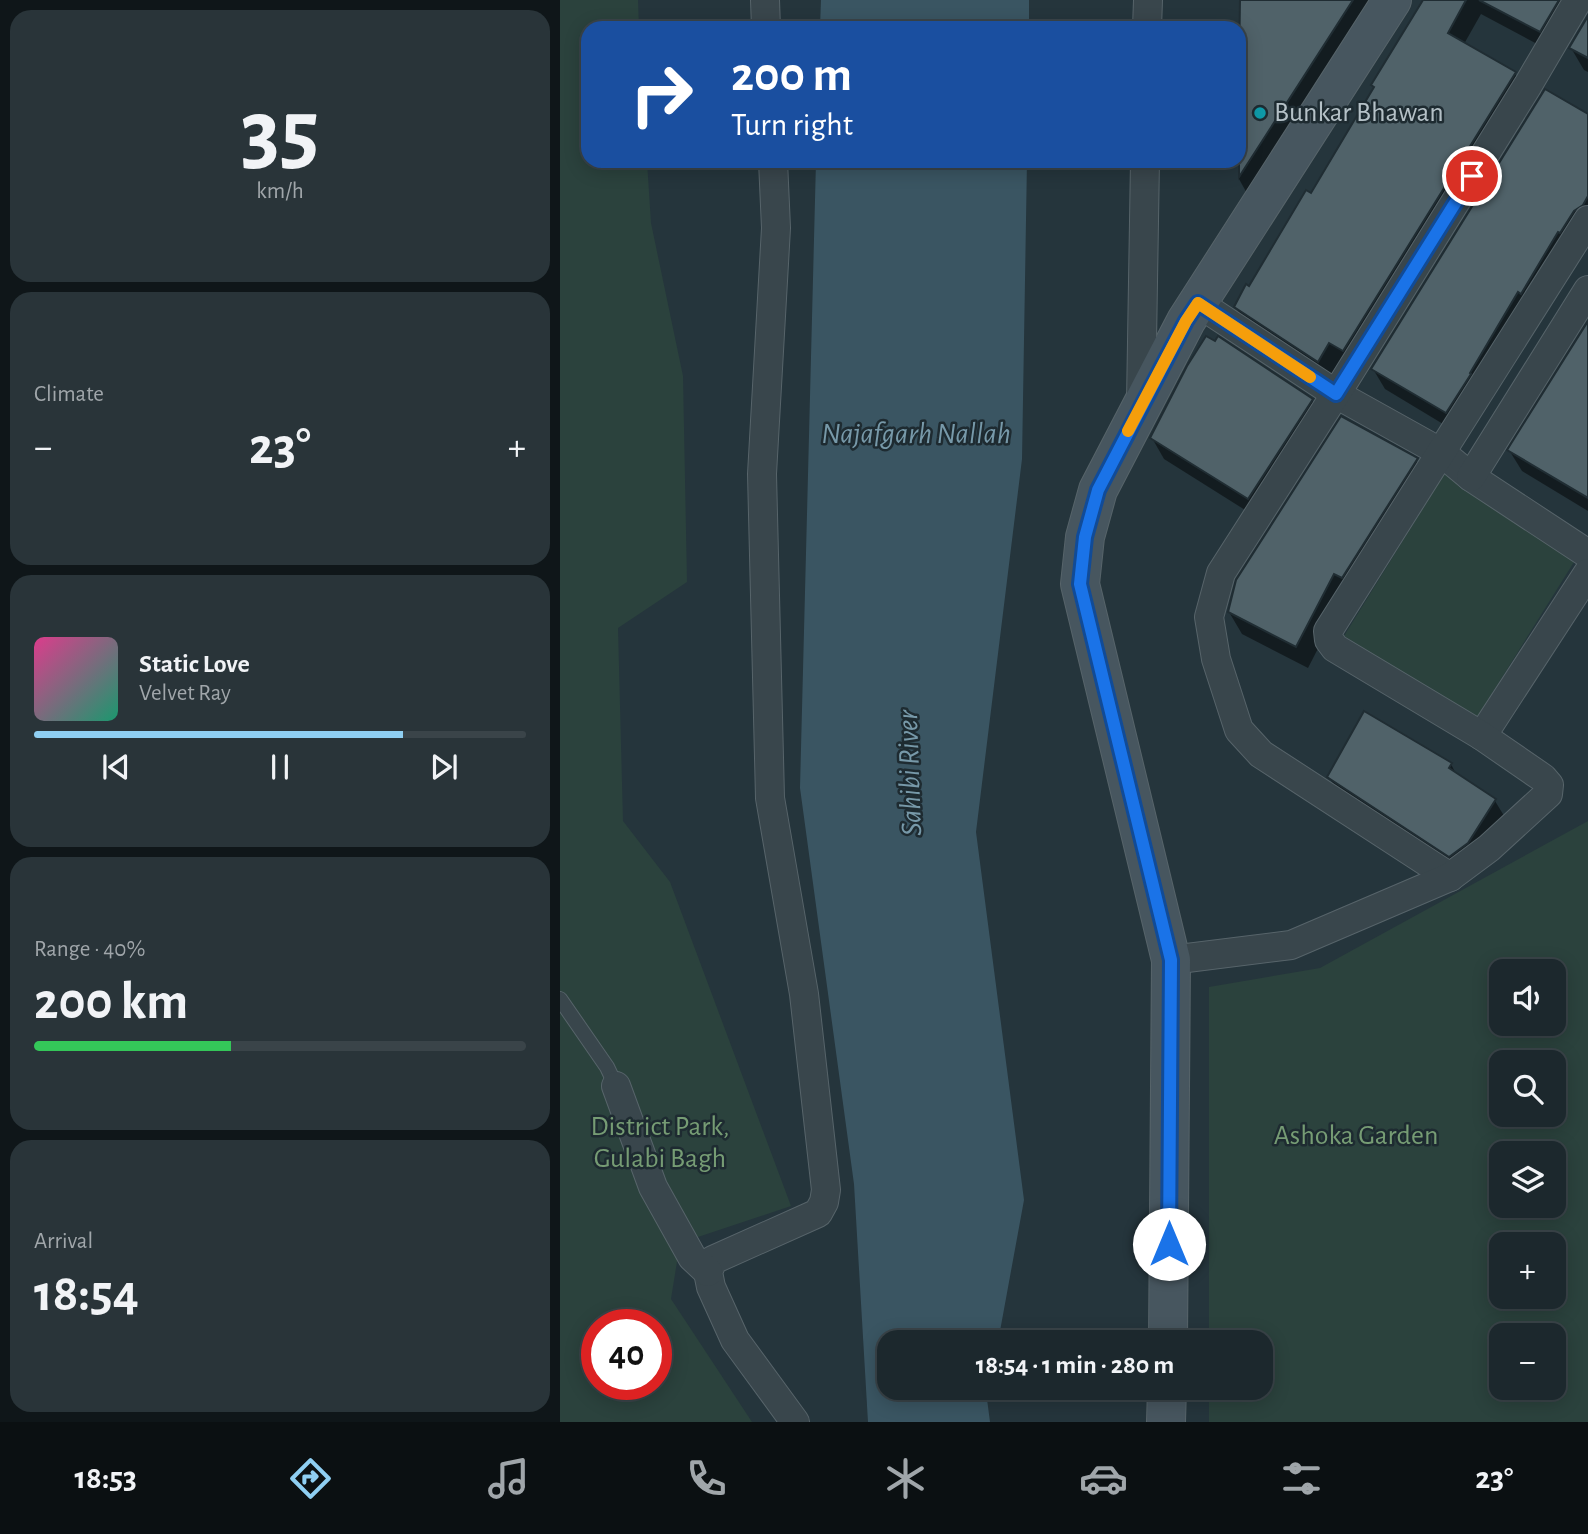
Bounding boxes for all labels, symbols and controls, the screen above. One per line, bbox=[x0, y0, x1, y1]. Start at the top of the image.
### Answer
icon: right bbox=[616, 49, 707, 140]
text: 200 m bbox=[731, 51, 852, 100]
text: 35 bbox=[241, 87, 319, 178]
place label: Bunkar Bhawan bbox=[1274, 99, 1444, 127]
marker: Bunkar Bhawan bbox=[1252, 105, 1268, 121]
text: Turn right bbox=[731, 109, 853, 141]
pin bbox=[1442, 146, 1502, 206]
icon: arrive bbox=[1453, 157, 1491, 195]
text: km/h bbox=[256, 180, 304, 203]
text: Climate bbox=[34, 383, 104, 406]
water label: Najafgarh Nallah bbox=[821, 419, 1011, 449]
text: 23° bbox=[249, 421, 311, 473]
text: − bbox=[34, 429, 52, 467]
text: + bbox=[508, 429, 526, 467]
text: Static Love bbox=[139, 651, 250, 677]
text: Velvet Ray bbox=[139, 682, 231, 705]
water label: Sahibi River bbox=[893, 708, 927, 837]
icon: previous bbox=[97, 748, 135, 786]
icon: pause bbox=[261, 748, 299, 786]
icon: next bbox=[425, 748, 463, 786]
text: Range · 40% bbox=[34, 938, 145, 961]
map controls bbox=[1489, 959, 1566, 1400]
button: sound bbox=[1489, 959, 1566, 1036]
text: 200 km bbox=[34, 976, 188, 1028]
button: search bbox=[1489, 1050, 1566, 1127]
park label: District Park, Gulabi Bagh bbox=[590, 1113, 730, 1173]
park label: Ashoka Garden bbox=[1274, 1122, 1438, 1150]
button: layers bbox=[1489, 1141, 1566, 1218]
position arrow bbox=[1132, 1207, 1206, 1281]
text: Arrival bbox=[34, 1230, 93, 1253]
button: + bbox=[1489, 1232, 1566, 1309]
text: 18:54 bbox=[34, 1268, 139, 1320]
speed limit sign: 40 bbox=[581, 1309, 672, 1400]
button: − bbox=[1489, 1323, 1566, 1400]
text: 18:54 · 1 min · 280 m bbox=[976, 1352, 1174, 1378]
icon: directions bbox=[286, 1454, 335, 1503]
icon: music bbox=[484, 1454, 533, 1503]
icon: phone bbox=[682, 1454, 731, 1503]
icon: climate bbox=[881, 1454, 930, 1503]
icon: car bbox=[1079, 1454, 1128, 1503]
icon: filters bbox=[1277, 1454, 1326, 1503]
text: 18:53 bbox=[75, 1462, 137, 1494]
text: 23° bbox=[1475, 1462, 1513, 1494]

